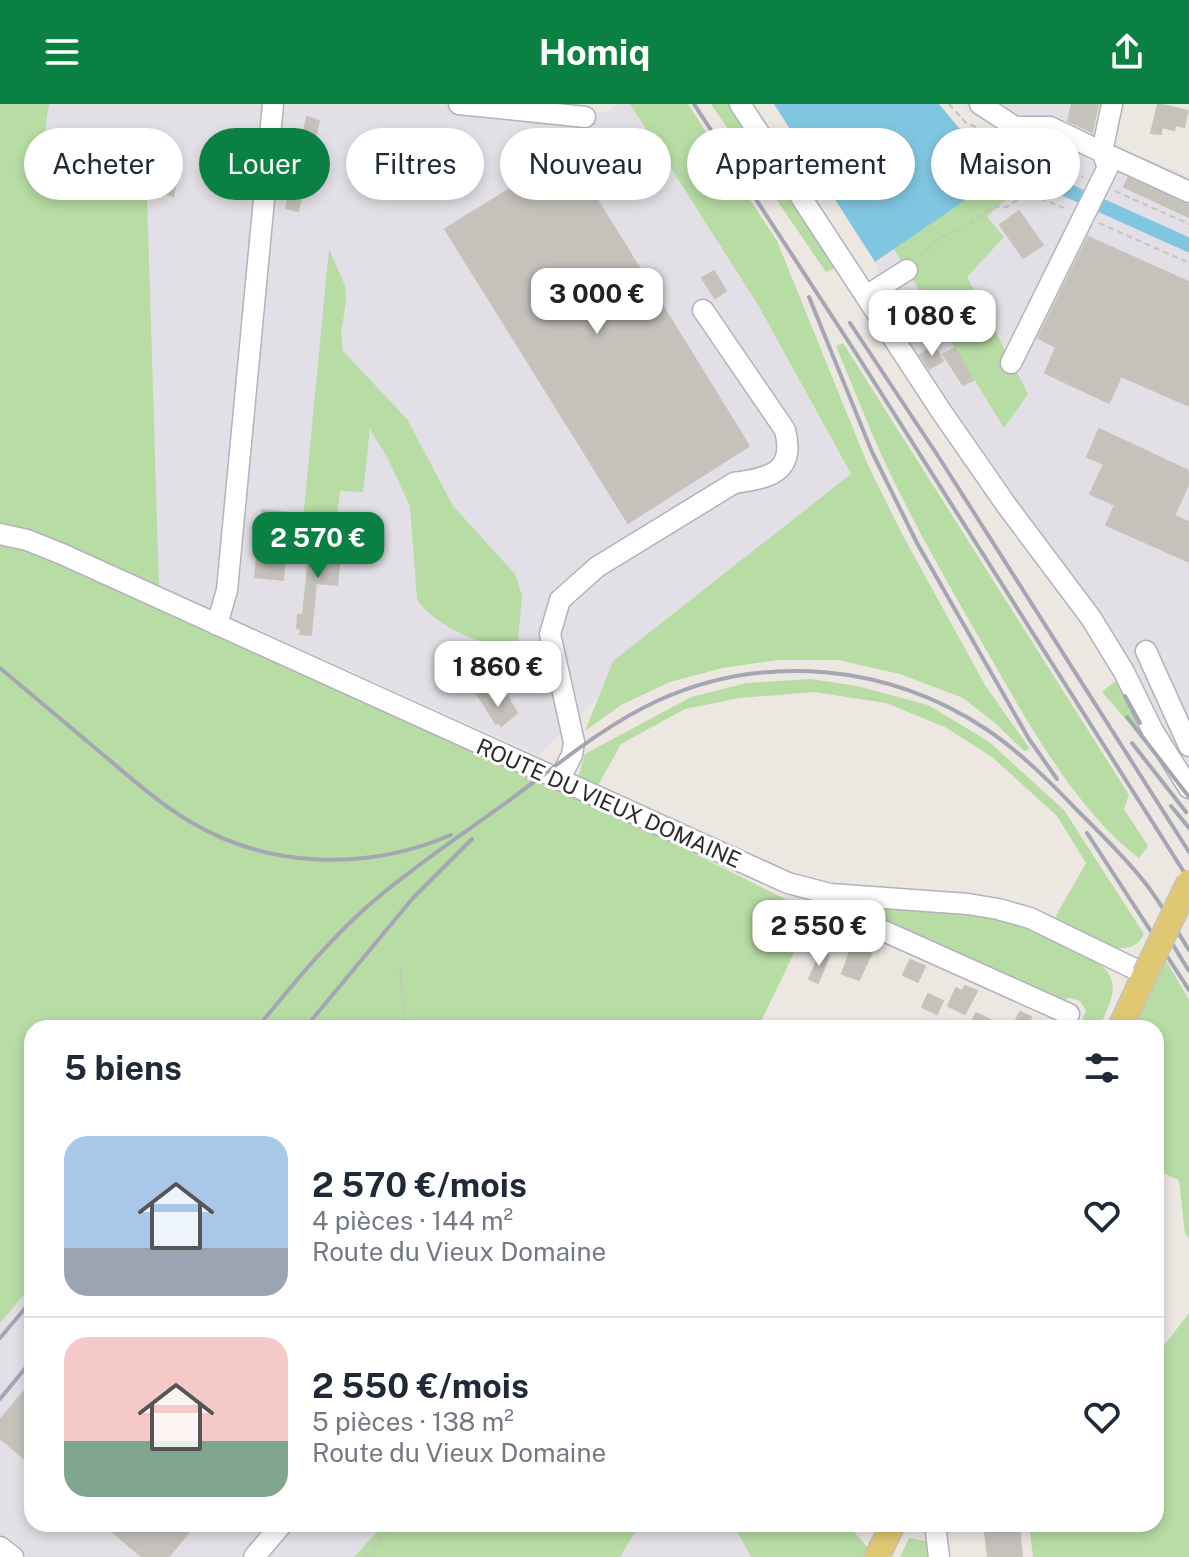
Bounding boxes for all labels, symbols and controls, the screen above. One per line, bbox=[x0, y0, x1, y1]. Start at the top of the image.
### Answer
icon: menu bbox=[40, 30, 84, 74]
icon: share bbox=[1105, 30, 1149, 74]
text: Homiq bbox=[539, 31, 650, 73]
chip: Acheter bbox=[24, 128, 183, 200]
chip: Louer bbox=[199, 128, 330, 200]
chip: Filtres bbox=[346, 128, 484, 200]
chip: Nouveau bbox=[500, 128, 671, 200]
chip: Appartement bbox=[687, 128, 915, 200]
chip: Maison bbox=[931, 128, 1080, 200]
pin: 3 000 € bbox=[523, 268, 671, 336]
text: 3 000 € bbox=[549, 278, 645, 309]
pin: 1 080 € bbox=[858, 290, 1006, 358]
text: 1 080 € bbox=[887, 300, 977, 331]
pin: 2 570 € bbox=[244, 512, 392, 580]
text: 2 570 € bbox=[270, 522, 366, 553]
pin: 1 860 € bbox=[424, 641, 572, 709]
text: 1 860 € bbox=[452, 651, 544, 682]
street label: ROUTE DU VIEUX DOMAINE bbox=[473, 733, 745, 873]
pin: 2 550 € bbox=[745, 900, 893, 968]
text: 2 550 € bbox=[770, 910, 868, 941]
icon: filters bbox=[1080, 1046, 1124, 1090]
text: 5 biens bbox=[64, 1048, 182, 1088]
text: 2 570 €/mois bbox=[312, 1165, 527, 1205]
icon: home bbox=[128, 1168, 224, 1264]
icon: heart bbox=[1080, 1194, 1124, 1238]
text: 4 pièces · 144 m² bbox=[312, 1205, 513, 1236]
text: Route du Vieux Domaine bbox=[312, 1236, 606, 1267]
text: 2 550 €/mois bbox=[312, 1366, 529, 1406]
icon: home bbox=[128, 1369, 224, 1465]
icon: heart bbox=[1080, 1395, 1124, 1439]
text: 5 pièces · 138 m² bbox=[312, 1406, 514, 1437]
text: Route du Vieux Domaine bbox=[312, 1437, 606, 1468]

